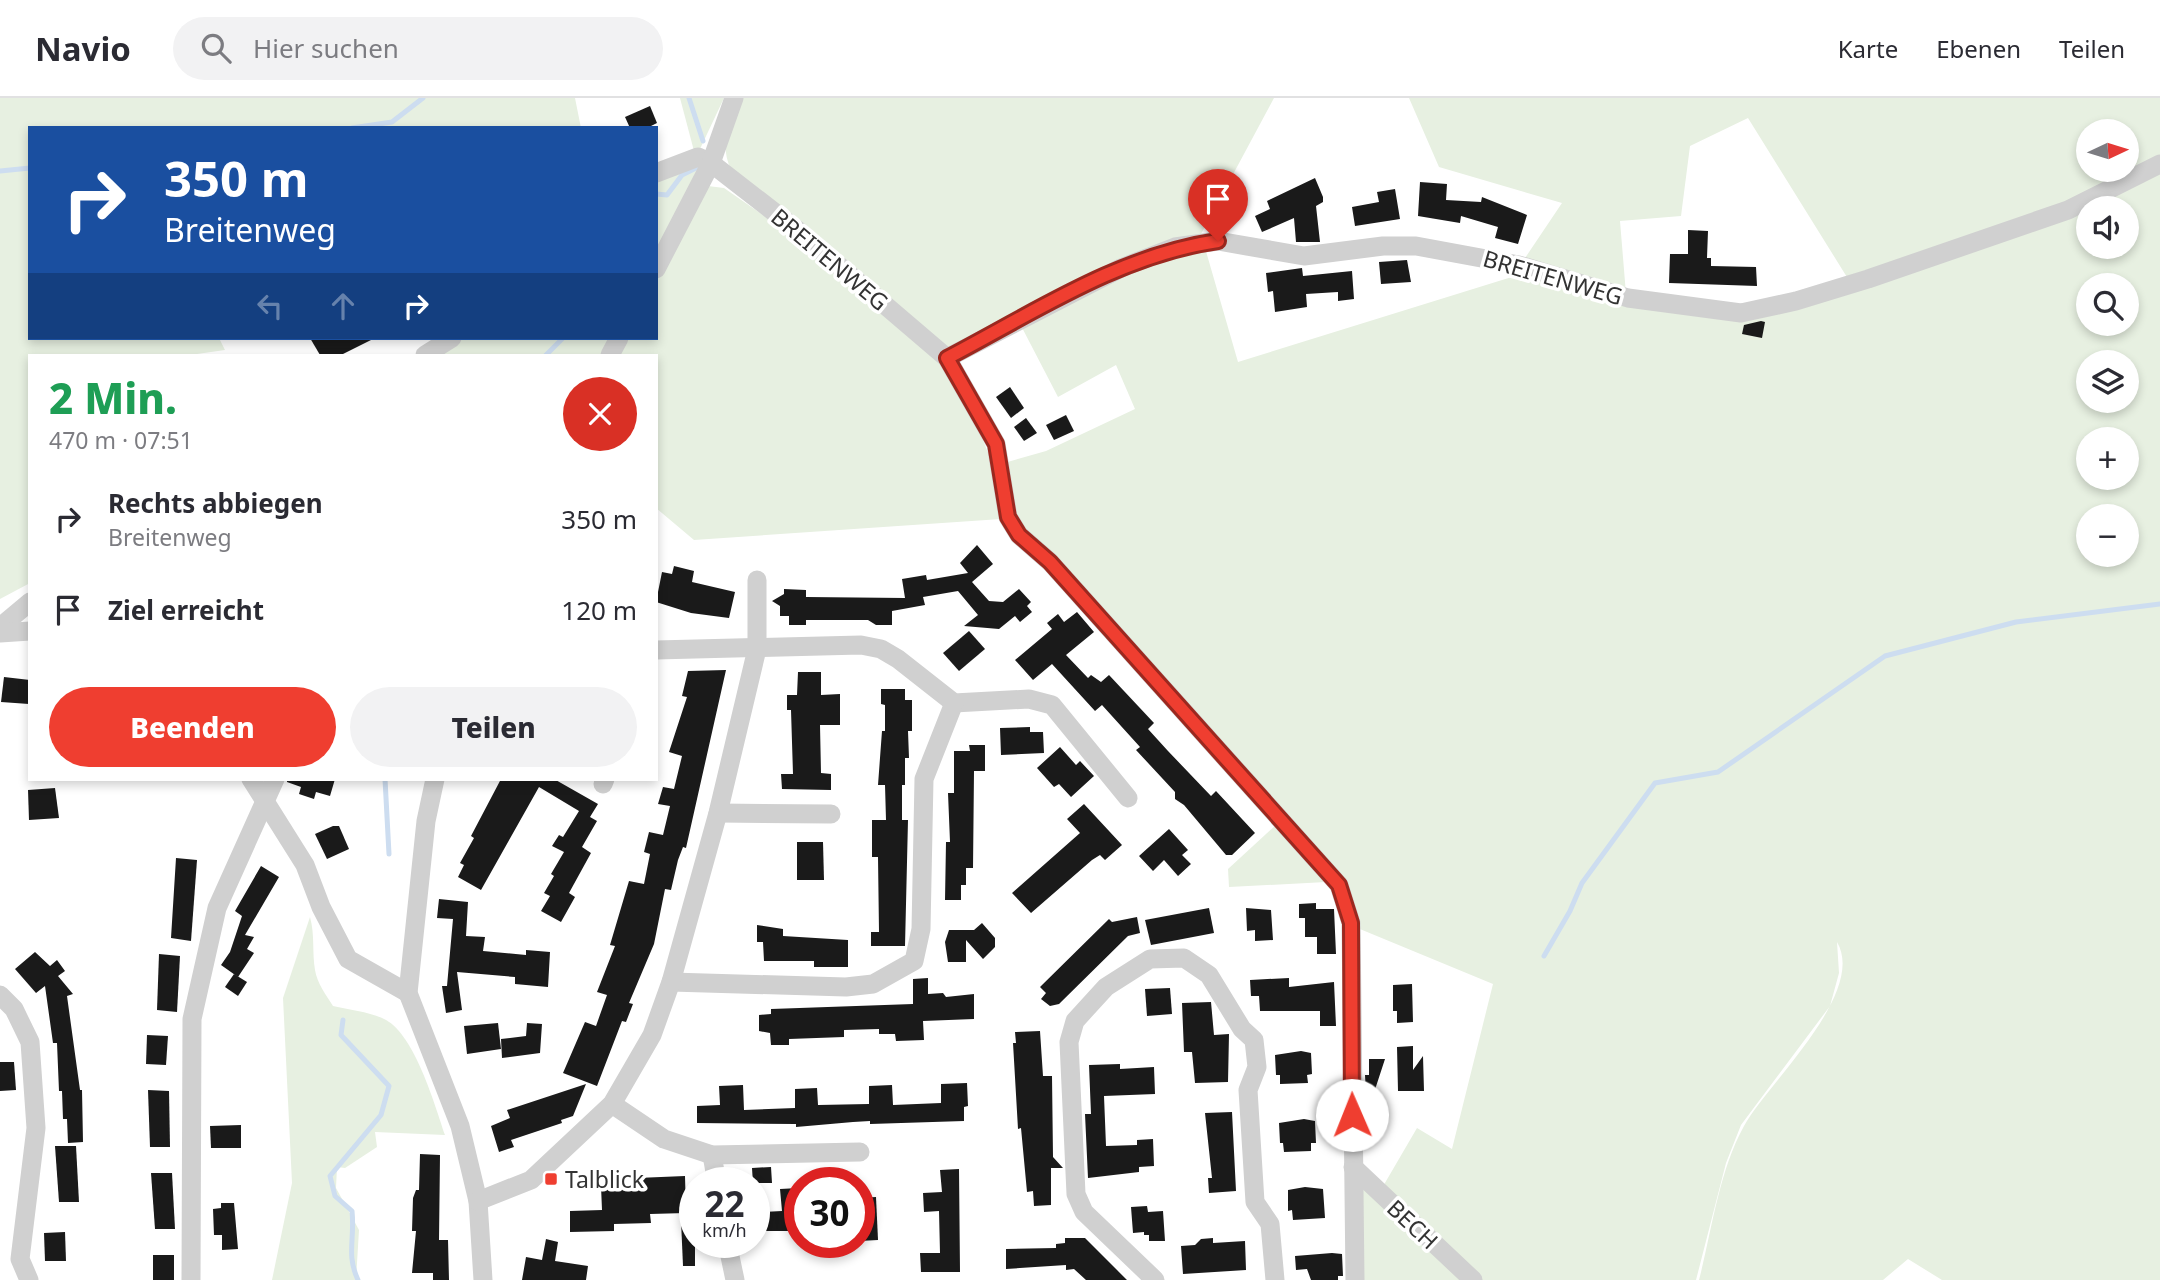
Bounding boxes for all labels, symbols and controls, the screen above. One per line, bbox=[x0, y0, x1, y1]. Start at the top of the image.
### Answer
search box bbox=[173, 17, 663, 80]
text: Navio bbox=[35, 26, 131, 71]
icon: search bbox=[197, 29, 235, 67]
text: Hier suchen bbox=[253, 30, 399, 66]
text: Karte bbox=[1838, 32, 1898, 65]
text: Ebenen bbox=[1936, 32, 2021, 65]
text: Teilen bbox=[2059, 32, 2125, 65]
north arrow bbox=[2076, 119, 2138, 182]
map controls bbox=[2076, 119, 2139, 567]
text: 350 m bbox=[164, 145, 309, 211]
icon: right bbox=[49, 154, 140, 245]
pin bbox=[1188, 169, 1248, 241]
icon: arrive bbox=[1199, 180, 1237, 218]
button: sound bbox=[2076, 196, 2139, 259]
street label: BREITENWEG bbox=[765, 201, 895, 317]
text: Breitenweg bbox=[164, 208, 336, 251]
street label: BREITENWEG bbox=[1479, 242, 1627, 312]
button: search bbox=[2076, 273, 2139, 336]
icon: left bbox=[251, 287, 289, 325]
icon: ahead bbox=[324, 287, 362, 325]
icon: right bbox=[397, 287, 435, 325]
button: layers bbox=[2076, 350, 2139, 413]
text: 2 Min. bbox=[49, 369, 177, 426]
button: close bbox=[563, 377, 637, 451]
text: 470 m · 07:51 bbox=[49, 424, 193, 456]
button: + bbox=[2076, 427, 2139, 490]
text: Rechts abbiegen bbox=[108, 485, 323, 521]
icon: right bbox=[49, 500, 87, 538]
text: 350 m bbox=[561, 501, 637, 537]
button: − bbox=[2076, 504, 2139, 567]
text: Breitenweg bbox=[108, 521, 232, 553]
icon: arrive bbox=[49, 591, 87, 629]
text: Ziel erreicht bbox=[108, 592, 264, 628]
text: 120 m bbox=[561, 592, 637, 628]
button: Beenden bbox=[49, 687, 336, 767]
button: Teilen bbox=[350, 687, 637, 767]
position arrow bbox=[1315, 1078, 1389, 1152]
place label: Talblick bbox=[565, 1163, 645, 1195]
speed limit sign: 30 bbox=[784, 1167, 875, 1258]
marker: Talblick bbox=[543, 1171, 559, 1187]
text: 22 bbox=[704, 1180, 745, 1227]
street label: BECH bbox=[1380, 1192, 1446, 1256]
text: km/h bbox=[702, 1218, 747, 1242]

